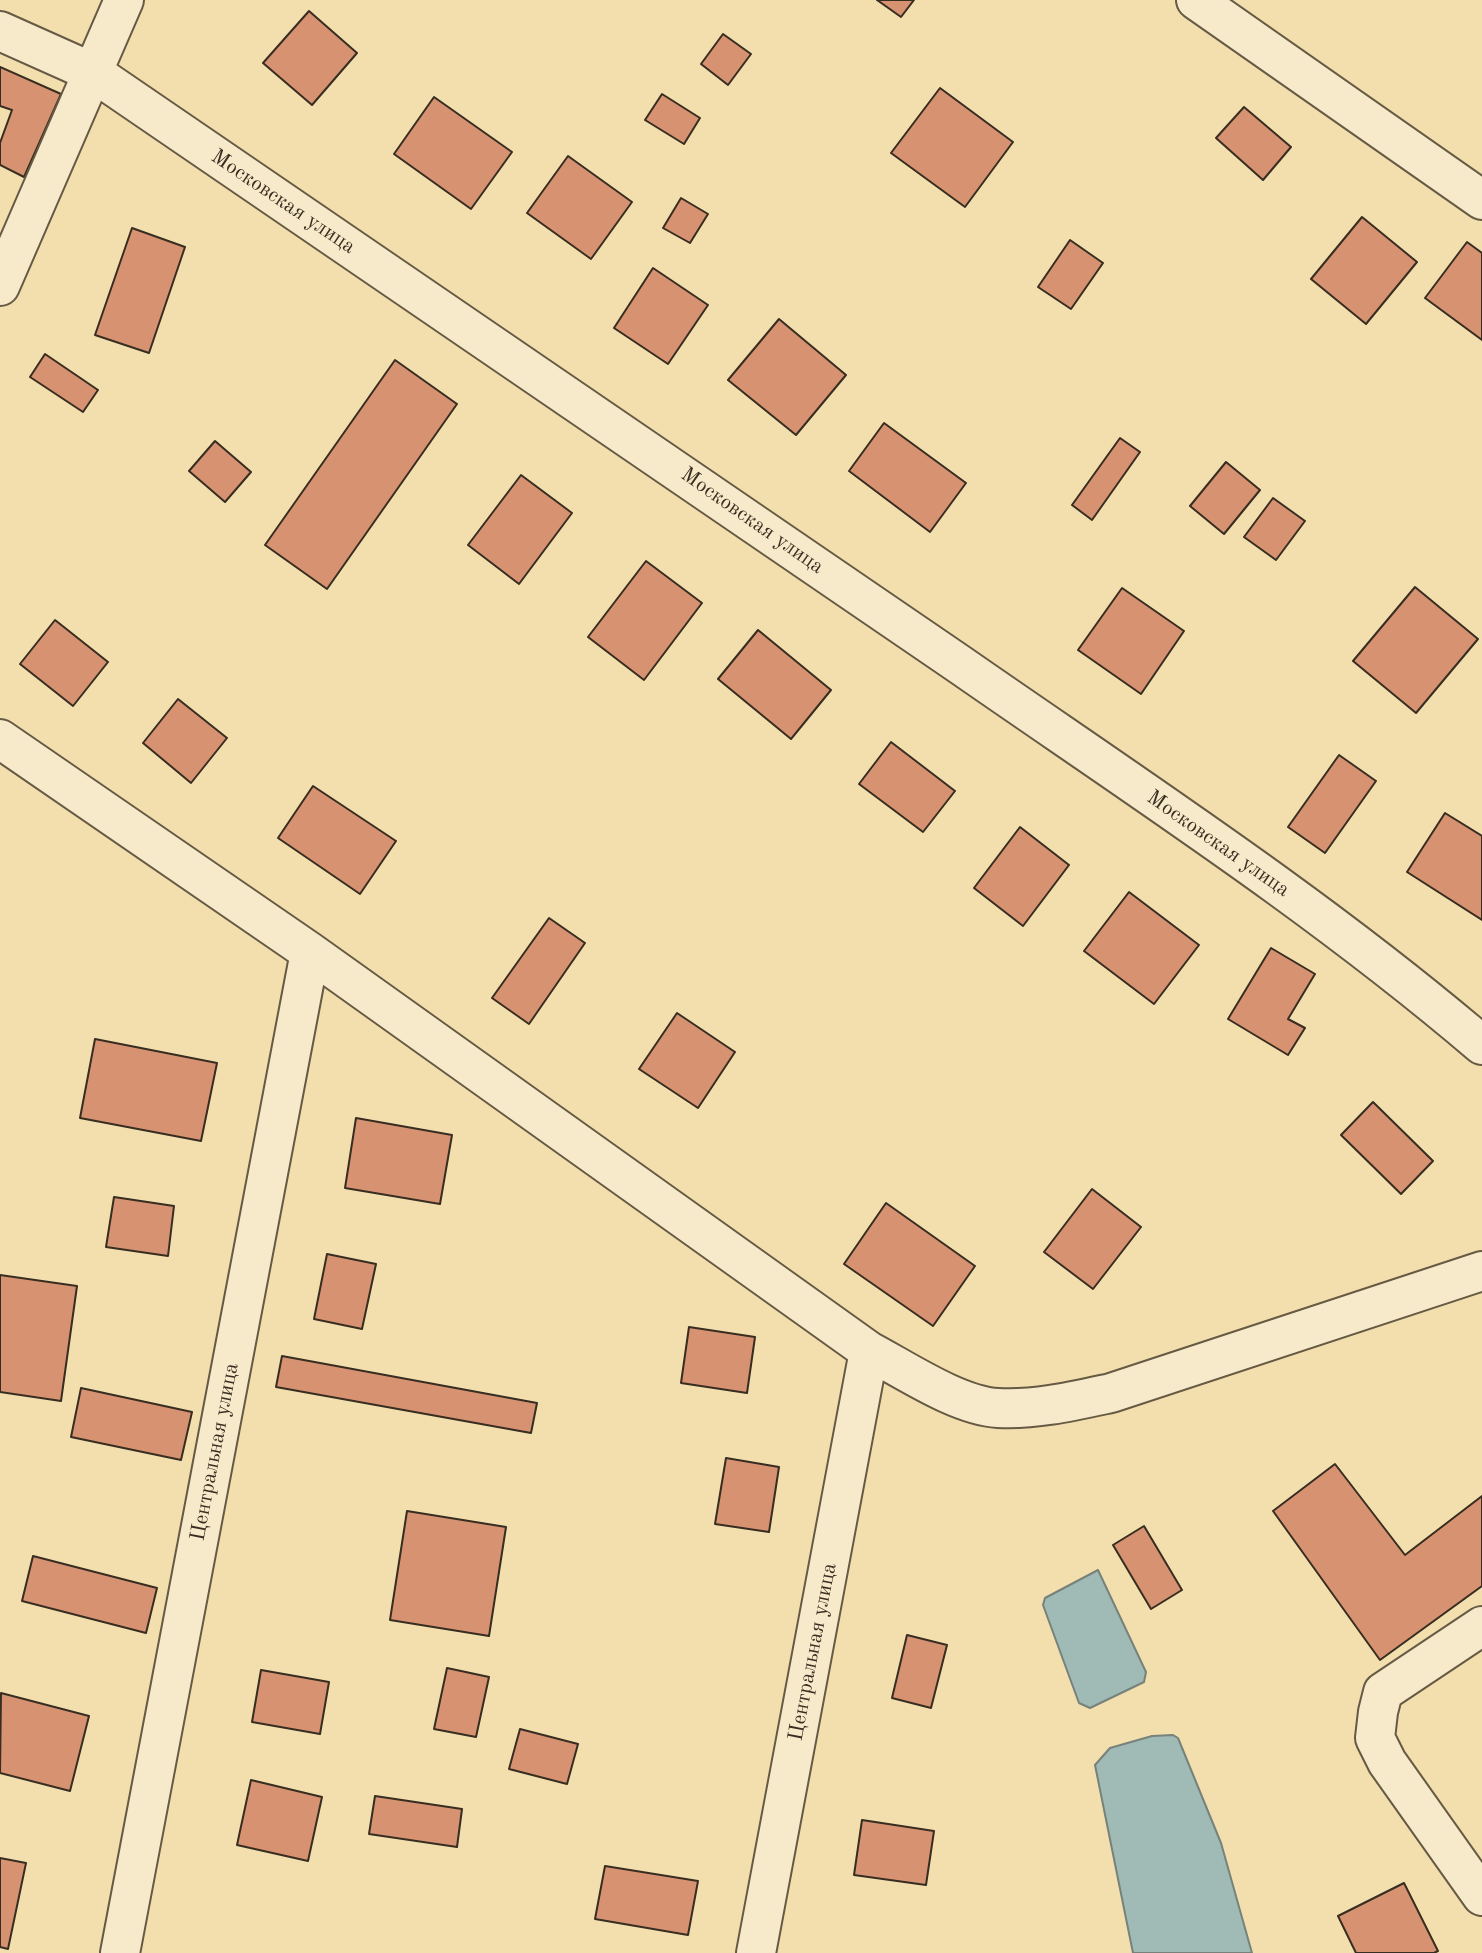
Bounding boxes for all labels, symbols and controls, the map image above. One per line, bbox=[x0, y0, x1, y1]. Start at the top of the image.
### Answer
street label: Московская улица bbox=[206, 144, 360, 260]
street label: Московская улица bbox=[676, 462, 828, 580]
street label: Московская улица bbox=[1142, 785, 1294, 903]
street label: Центральная улица bbox=[185, 1361, 245, 1543]
street label: Центральная улица bbox=[783, 1561, 843, 1743]

